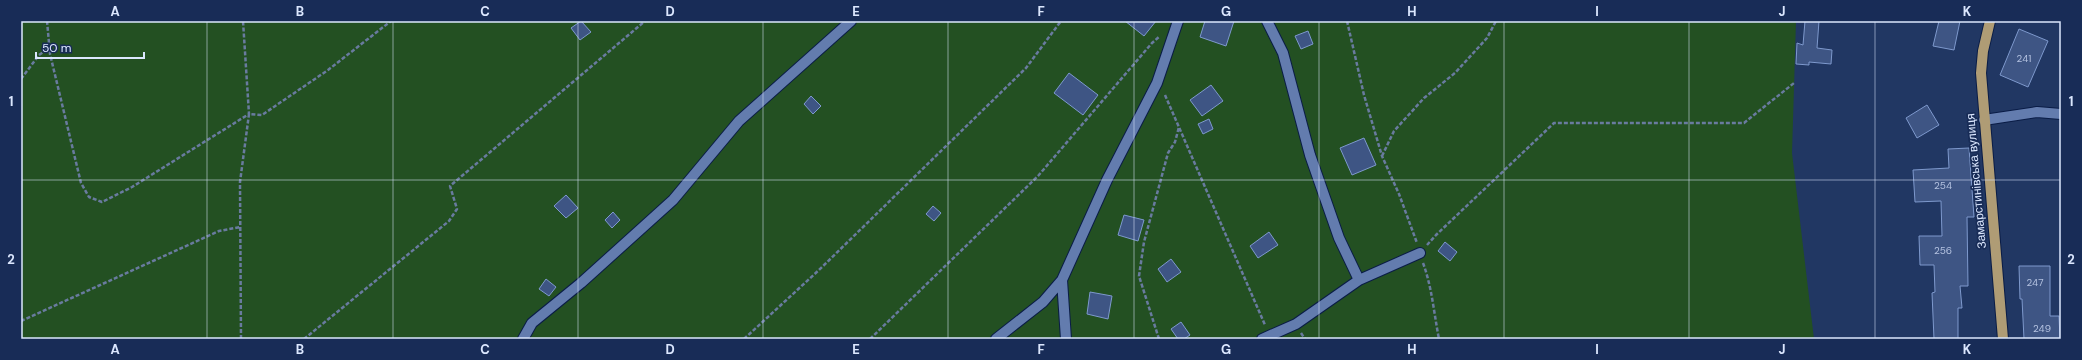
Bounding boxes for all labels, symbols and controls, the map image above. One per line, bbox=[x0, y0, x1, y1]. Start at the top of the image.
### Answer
text: A bbox=[110, 3, 120, 20]
text: B bbox=[296, 3, 304, 20]
text: C bbox=[480, 3, 490, 20]
text: D bbox=[665, 3, 675, 20]
text: E bbox=[852, 3, 860, 20]
text: F bbox=[1037, 3, 1045, 20]
text: G bbox=[1221, 3, 1231, 20]
text: H bbox=[1407, 3, 1417, 20]
text: I bbox=[1595, 3, 1599, 20]
text: J bbox=[1778, 3, 1786, 20]
text: K bbox=[1963, 3, 1972, 20]
scale bar bbox=[36, 34, 144, 60]
text: 50 m bbox=[42, 40, 71, 56]
house number: 241 bbox=[2017, 52, 2031, 65]
text: 1 bbox=[9, 93, 13, 110]
text: 1 bbox=[2069, 93, 2073, 110]
street label: Замарстинівська вулиця bbox=[1962, 113, 1990, 249]
house number: 254 bbox=[1934, 179, 1952, 192]
house number: 256 bbox=[1934, 244, 1952, 257]
text: 2 bbox=[7, 251, 15, 268]
text: 2 bbox=[2067, 251, 2075, 268]
house number: 247 bbox=[2027, 276, 2044, 289]
house number: 249 bbox=[2033, 322, 2051, 335]
text: A bbox=[110, 341, 120, 358]
text: B bbox=[296, 341, 304, 358]
text: C bbox=[480, 341, 490, 358]
text: D bbox=[665, 341, 675, 358]
text: E bbox=[852, 341, 860, 358]
text: F bbox=[1037, 341, 1045, 358]
text: G bbox=[1221, 341, 1231, 358]
text: H bbox=[1407, 341, 1417, 358]
text: I bbox=[1595, 341, 1599, 358]
text: J bbox=[1778, 341, 1786, 358]
text: K bbox=[1963, 341, 1972, 358]

